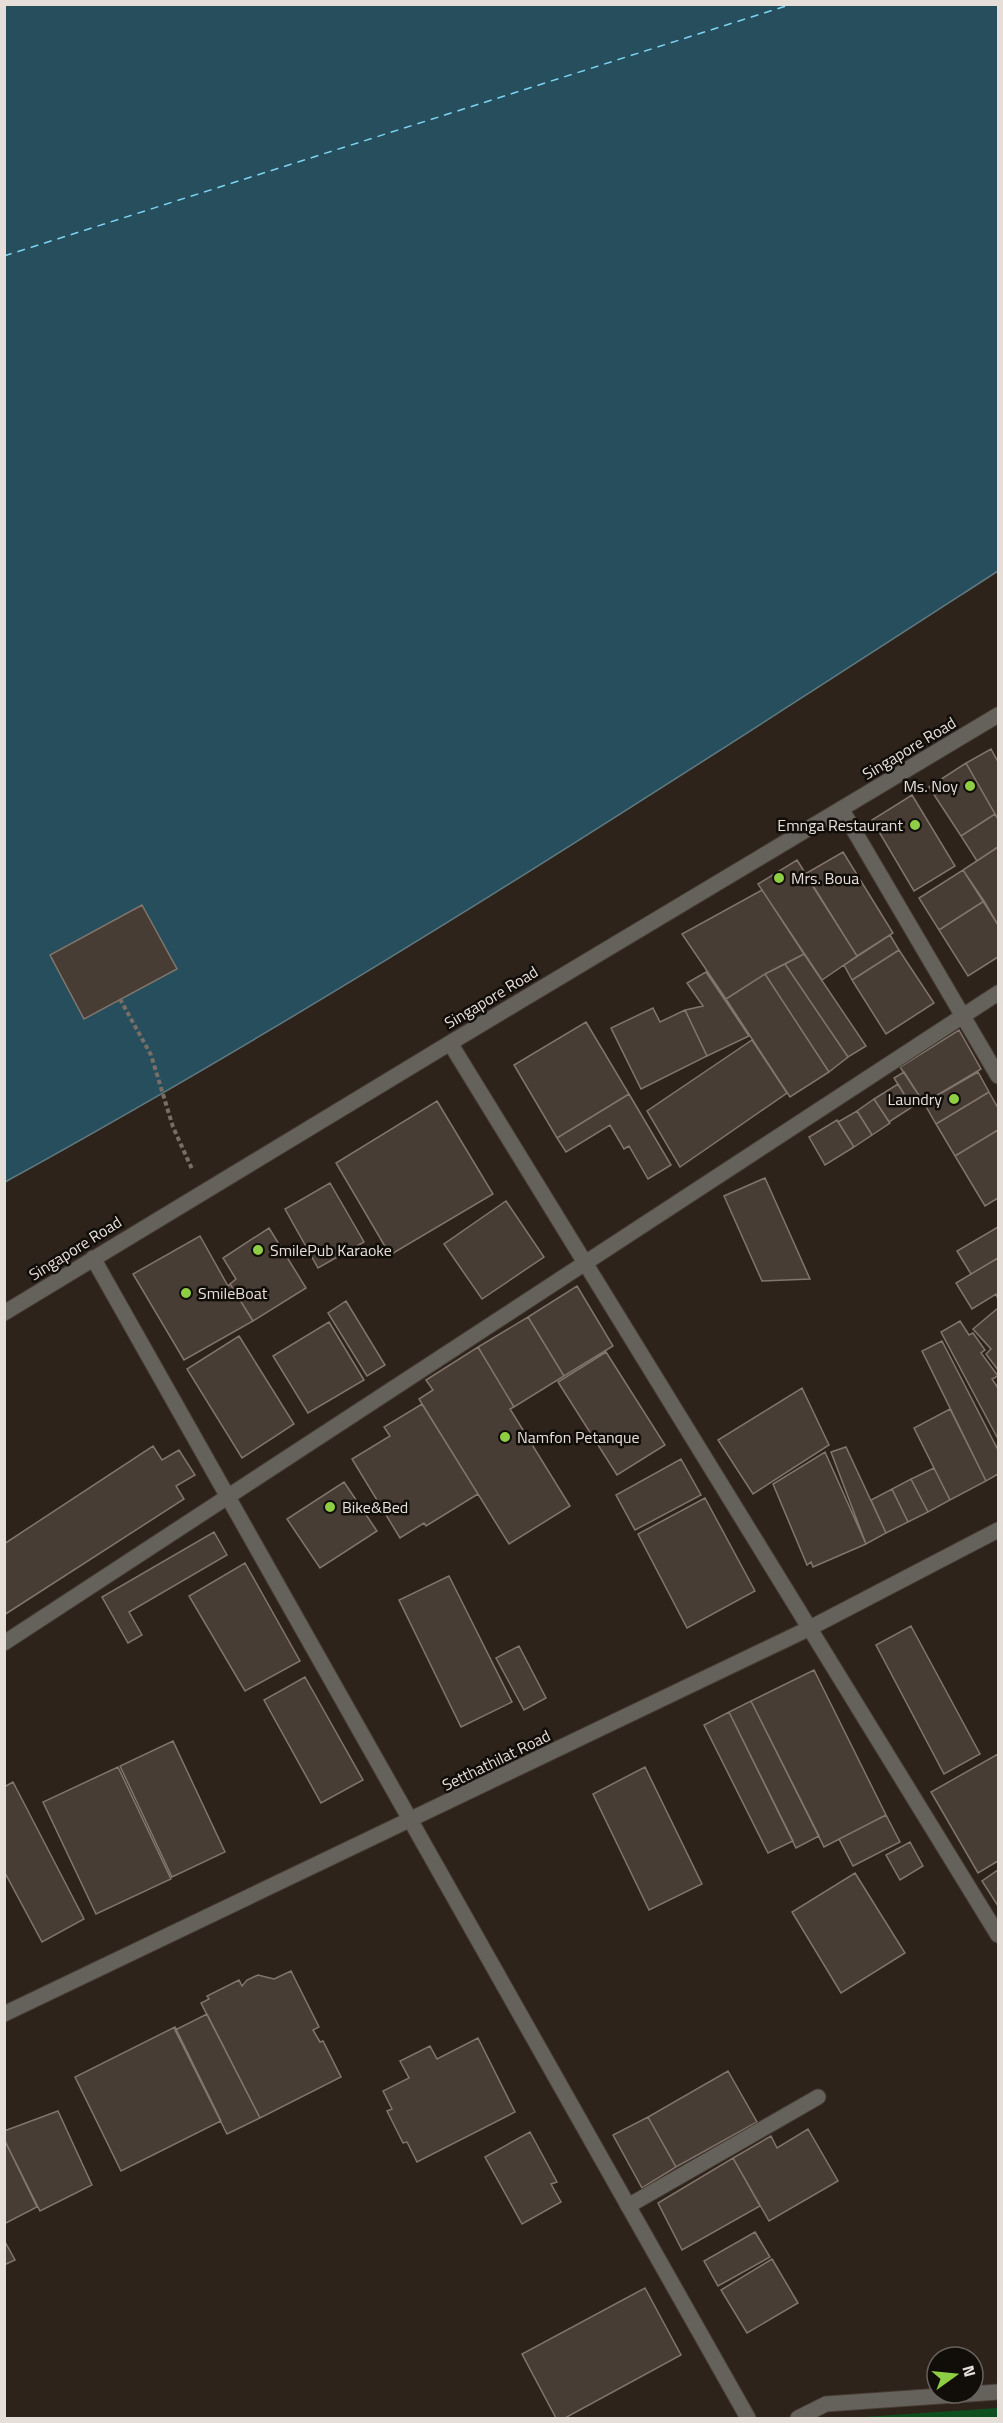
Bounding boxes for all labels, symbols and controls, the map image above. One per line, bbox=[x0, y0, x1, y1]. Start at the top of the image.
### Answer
street label: Singapore Road bbox=[858, 711, 960, 785]
place label: Ms. Noy bbox=[903, 774, 958, 798]
marker: Ms. Noy bbox=[963, 779, 977, 793]
place label: Emnga Restaurant bbox=[777, 813, 903, 837]
marker: Emnga Restaurant bbox=[908, 818, 922, 832]
place label: Mrs. Boua bbox=[791, 866, 859, 890]
marker: Mrs. Boua bbox=[772, 871, 786, 885]
street label: Singapore Road bbox=[440, 960, 542, 1034]
place label: Laundry bbox=[888, 1087, 942, 1111]
marker: Laundry bbox=[947, 1092, 961, 1106]
street label: Singapore Road bbox=[24, 1210, 126, 1286]
place label: SmilePub Karaoke bbox=[270, 1238, 392, 1262]
marker: SmilePub Karaoke bbox=[251, 1243, 265, 1257]
place label: SmileBoat bbox=[198, 1281, 268, 1305]
marker: SmileBoat bbox=[179, 1286, 193, 1300]
place label: Namfon Petanque bbox=[517, 1425, 640, 1449]
marker: Namfon Petanque bbox=[498, 1430, 512, 1444]
place label: Bike&Bed bbox=[342, 1495, 408, 1519]
marker: Bike&Bed bbox=[323, 1500, 337, 1514]
street label: Setthathilat Road bbox=[438, 1723, 554, 1797]
north arrow bbox=[925, 2345, 985, 2405]
text: N bbox=[956, 2363, 983, 2380]

